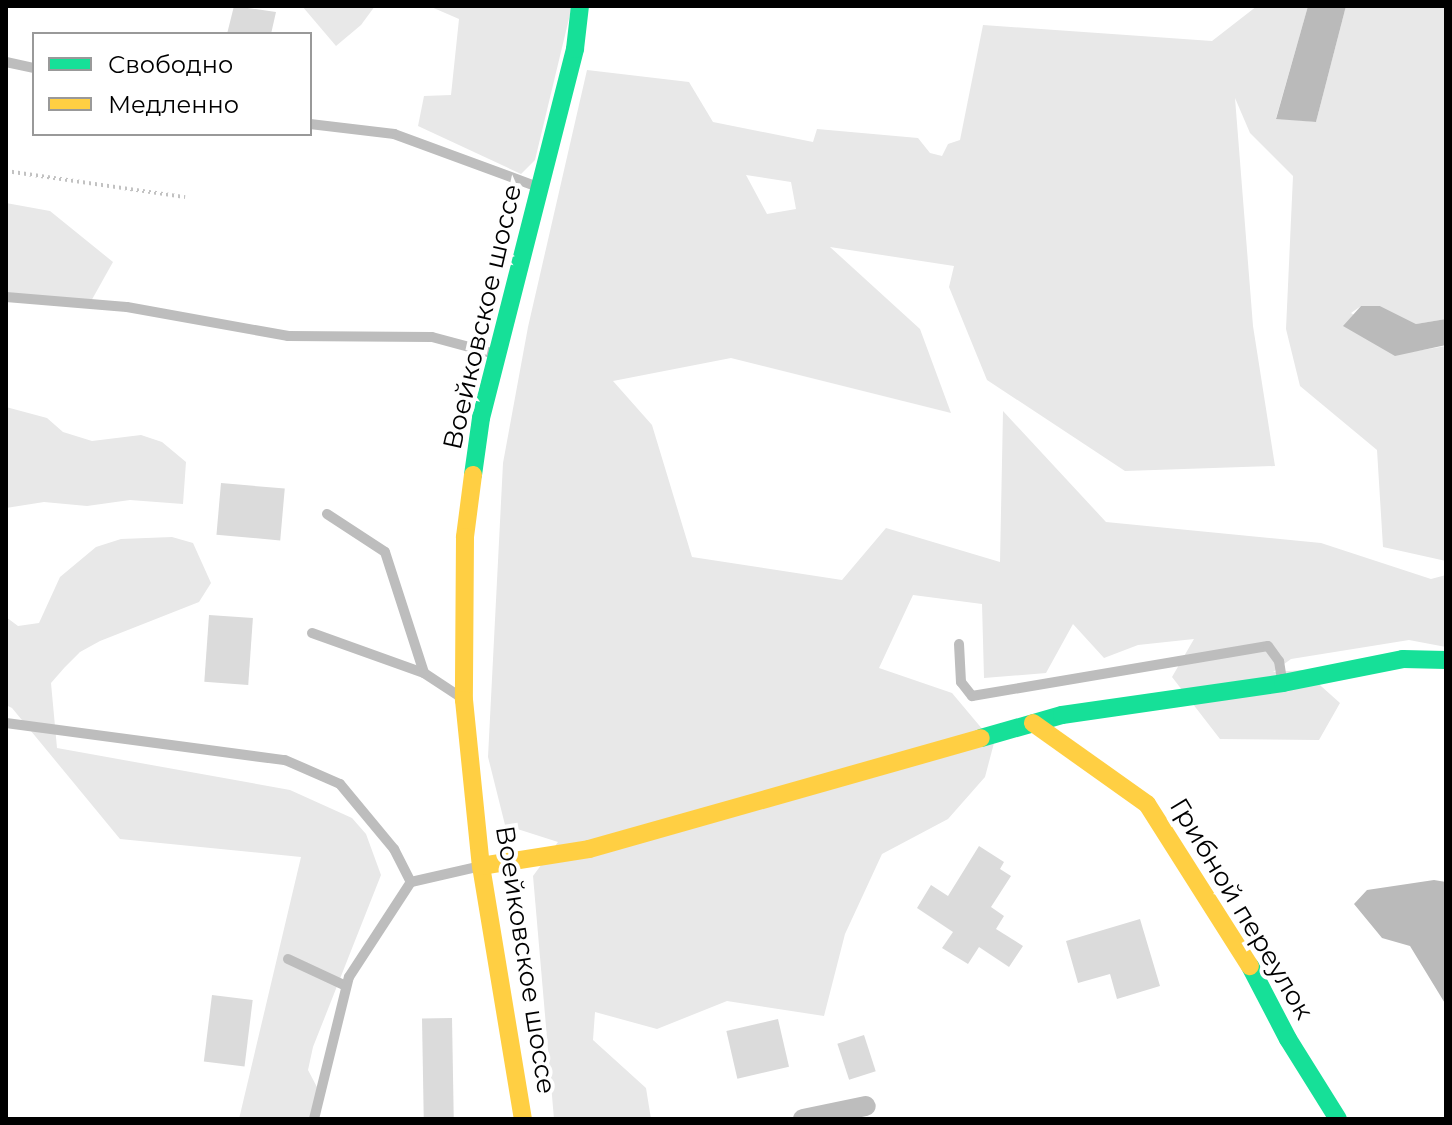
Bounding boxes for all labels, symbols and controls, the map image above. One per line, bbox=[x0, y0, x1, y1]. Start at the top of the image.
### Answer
legend bbox=[32, 32, 312, 136]
text: Свободно bbox=[108, 50, 233, 79]
text: Медленно bbox=[108, 90, 239, 119]
street label: Воейковское шоссе bbox=[437, 181, 529, 453]
street label: Грибной переулок bbox=[1163, 793, 1319, 1025]
street label: Воейковское шоссе bbox=[488, 824, 562, 1096]

